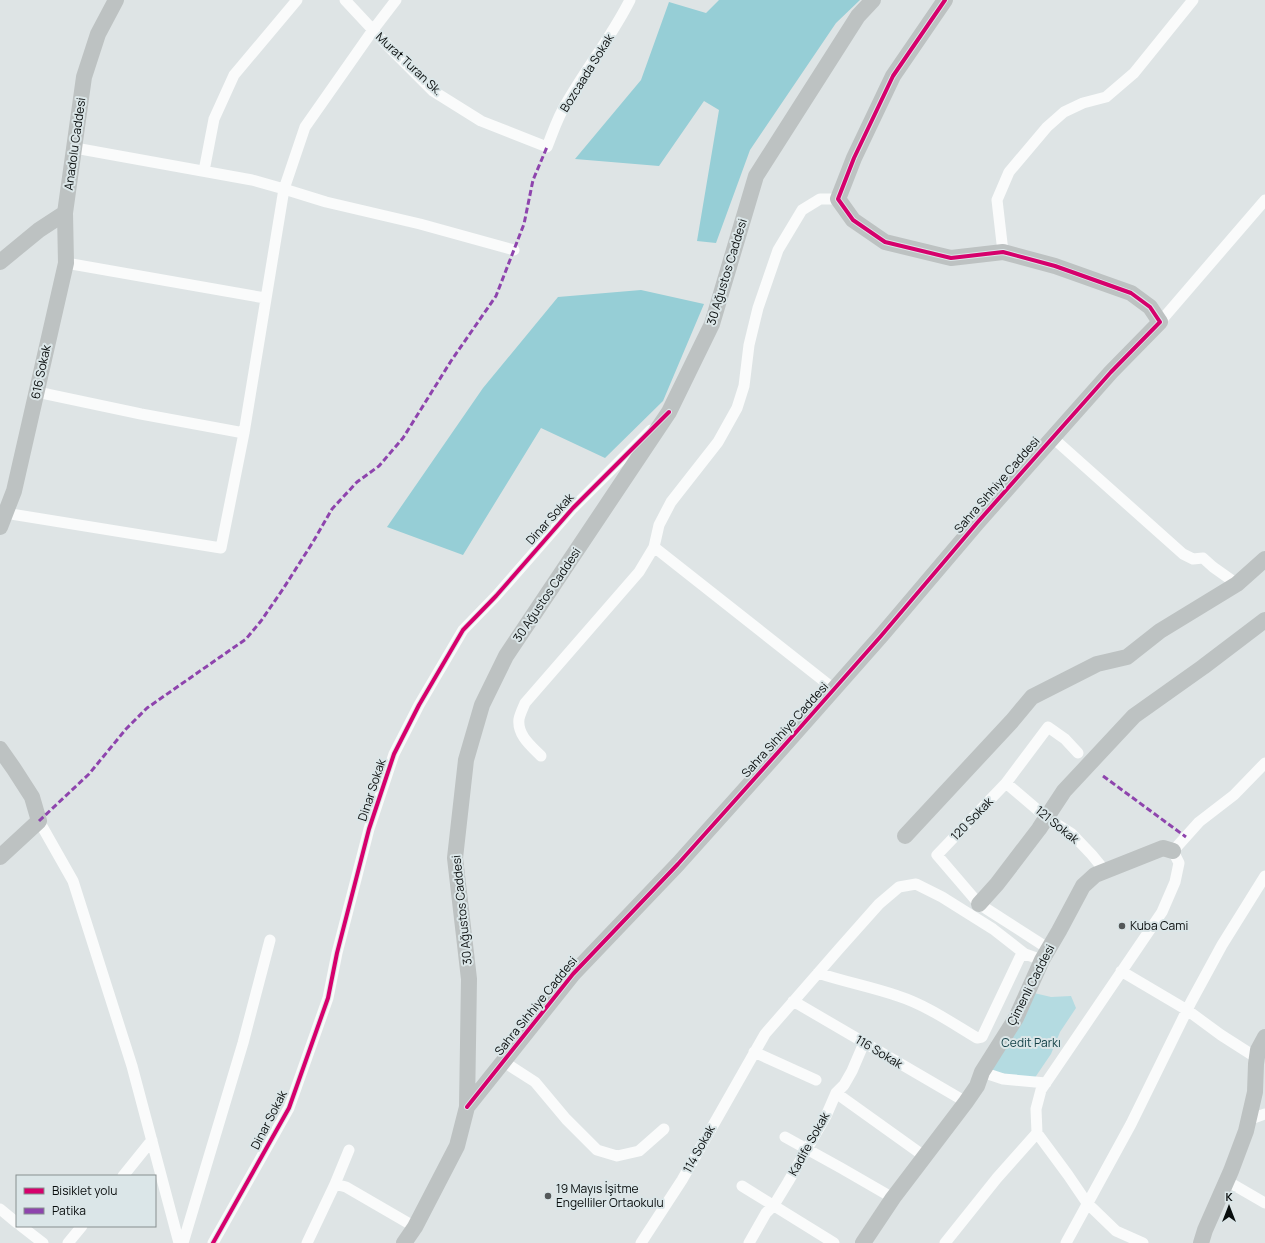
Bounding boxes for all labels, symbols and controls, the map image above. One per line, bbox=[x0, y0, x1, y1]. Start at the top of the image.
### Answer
street label: Murat Turan Sk. bbox=[372, 28, 446, 99]
street label: Bozcaada Sokak bbox=[556, 29, 618, 115]
street label: Anadolu Caddesi bbox=[60, 96, 89, 191]
street label: 30 Ağustos Caddesi bbox=[702, 217, 751, 327]
street label: 616 Sokak bbox=[26, 342, 55, 400]
street label: Sahra Sıhhiye Caddesi bbox=[950, 433, 1043, 537]
street label: Dinar Sokak bbox=[522, 488, 578, 548]
street label: 30 Ağustos Caddesi bbox=[509, 544, 584, 645]
street label: Sahra Sıhhiye Caddesi bbox=[737, 678, 832, 781]
street label: Dinar Sokak bbox=[353, 756, 390, 823]
street label: 120 Sokak bbox=[947, 792, 997, 844]
street label: 121 Sokak bbox=[1032, 802, 1084, 848]
street label: 30 Ağustos Caddesi bbox=[447, 854, 476, 966]
place label: Kuba Cami bbox=[1130, 917, 1188, 934]
marker: Kuba Cami bbox=[1117, 921, 1127, 931]
street label: Çimenli Caddesi bbox=[1003, 941, 1058, 1028]
street label: Sahra Sıhhiye Caddesi bbox=[490, 953, 581, 1059]
street label: 116 Sokak bbox=[852, 1031, 907, 1073]
park label: Cedit Parkı bbox=[1001, 1034, 1061, 1051]
street label: Dinar Sokak bbox=[246, 1086, 291, 1152]
street label: Kadife Sokak bbox=[784, 1108, 834, 1179]
street label: 114 Sokak bbox=[679, 1121, 719, 1176]
legend bbox=[16, 1175, 156, 1227]
place label: 19 Mayıs İşitme Engelliler Ortaokulu bbox=[556, 1180, 664, 1211]
text: Bisiklet yolu bbox=[52, 1182, 117, 1199]
north arrow bbox=[1209, 1187, 1249, 1227]
text: K bbox=[1225, 1189, 1233, 1204]
marker: 19 Mayıs İşitme Engelliler Ortaokulu bbox=[543, 1191, 553, 1201]
text: Patika bbox=[52, 1202, 86, 1219]

